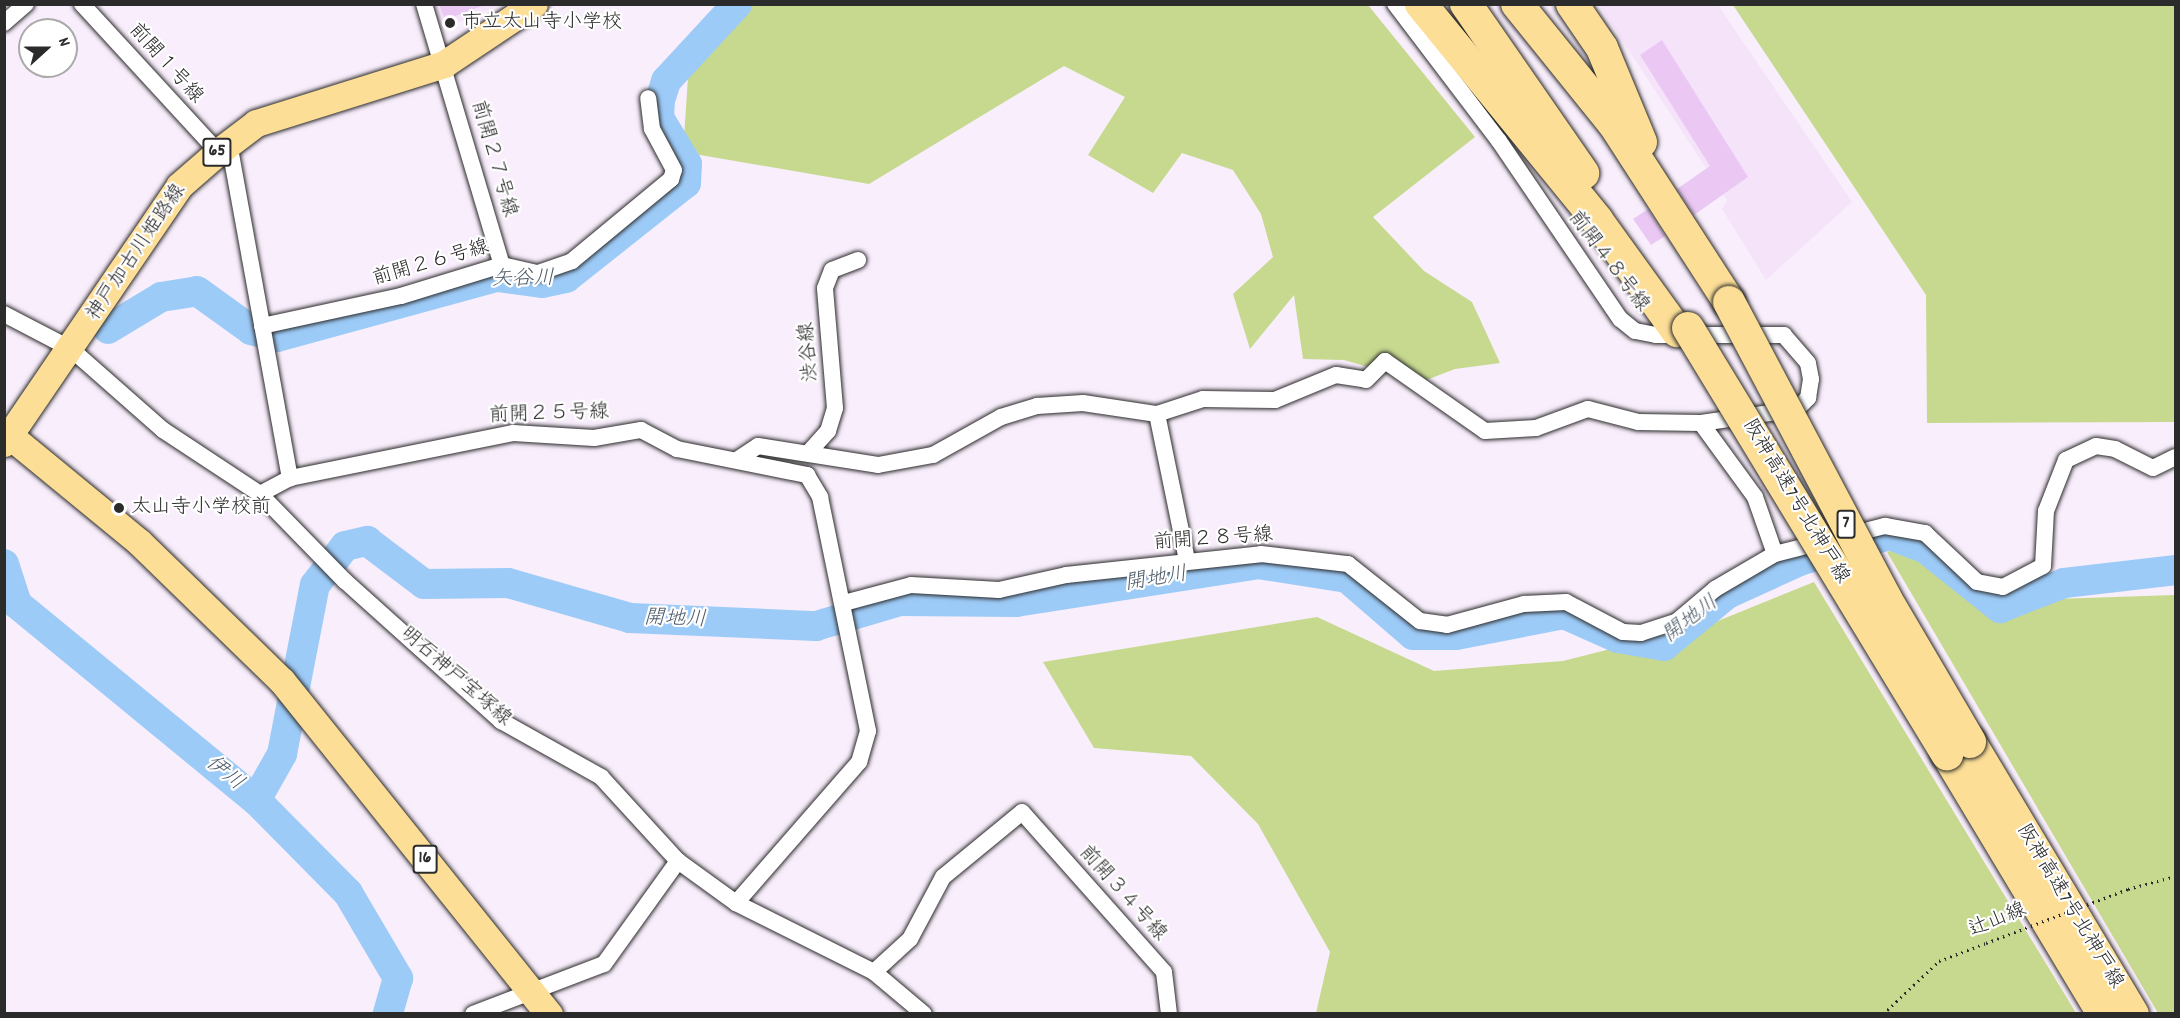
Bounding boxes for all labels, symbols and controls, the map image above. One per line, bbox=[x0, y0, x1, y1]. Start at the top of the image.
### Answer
place label: 市立太山寺小学校 bbox=[462, 11, 622, 35]
marker: 市立太山寺小学校 bbox=[443, 16, 457, 30]
north arrow bbox=[18, 18, 78, 78]
street label: 前開１号線 bbox=[123, 19, 207, 109]
text: N bbox=[51, 34, 76, 50]
street label: 前開２７号線 bbox=[465, 98, 521, 220]
road number: 65 bbox=[202, 137, 232, 167]
street label: 神戸加古川姫路線 bbox=[82, 180, 192, 326]
street label: 前開４８号線 bbox=[1562, 207, 1654, 317]
street label: 前開２６号線 bbox=[370, 236, 492, 292]
water label: 矢谷川 bbox=[491, 267, 555, 293]
street label: 渋谷線 bbox=[795, 321, 825, 383]
street label: 前開２５号線 bbox=[489, 401, 609, 429]
street label: 阪神高速7号北神戸線 bbox=[1736, 415, 1854, 589]
place label: 太山寺小学校前 bbox=[131, 496, 271, 520]
marker: 太山寺小学校前 bbox=[112, 501, 126, 515]
road number: 7 bbox=[1836, 509, 1856, 539]
street label: 前開２８号線 bbox=[1152, 524, 1274, 556]
water label: 開地川 bbox=[1123, 563, 1189, 597]
water label: 開地川 bbox=[1658, 591, 1724, 649]
water label: 開地川 bbox=[643, 606, 707, 634]
street label: 明石神戸宝塚線 bbox=[394, 622, 516, 732]
water label: 伊川 bbox=[200, 751, 248, 797]
street label: 阪神高速7号北神戸線 bbox=[2010, 820, 2128, 994]
street label: 前開３４号線 bbox=[1073, 841, 1171, 947]
road number: 16 bbox=[412, 844, 438, 874]
street label: 辻山線 bbox=[1966, 899, 2030, 943]

